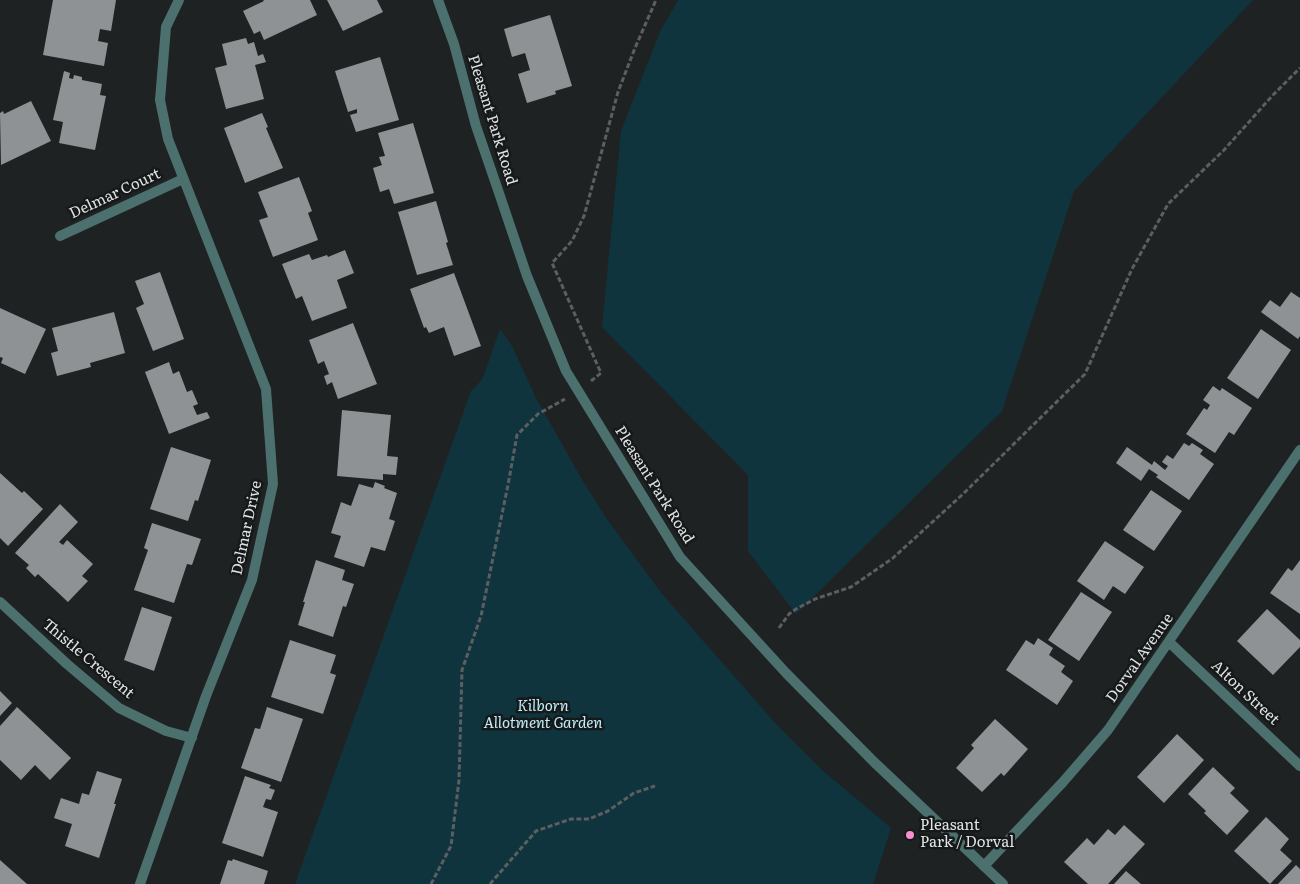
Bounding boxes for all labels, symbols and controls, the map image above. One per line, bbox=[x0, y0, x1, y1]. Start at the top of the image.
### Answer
street label: Pleasant Park Road bbox=[464, 53, 520, 187]
street label: Delmar Court bbox=[67, 165, 163, 223]
street label: Pleasant Park Road bbox=[611, 423, 697, 547]
street label: Delmar Drive bbox=[228, 479, 266, 577]
street label: Dorval Avenue bbox=[1103, 610, 1177, 706]
street label: Thistle Crescent bbox=[38, 615, 138, 703]
street label: Alton Street bbox=[1207, 657, 1283, 729]
park label: Kilborn Allotment Garden bbox=[484, 698, 602, 733]
place label: Pleasant Park / Dorval bbox=[920, 817, 1014, 852]
marker: Pleasant Park / Dorval bbox=[904, 829, 916, 841]

